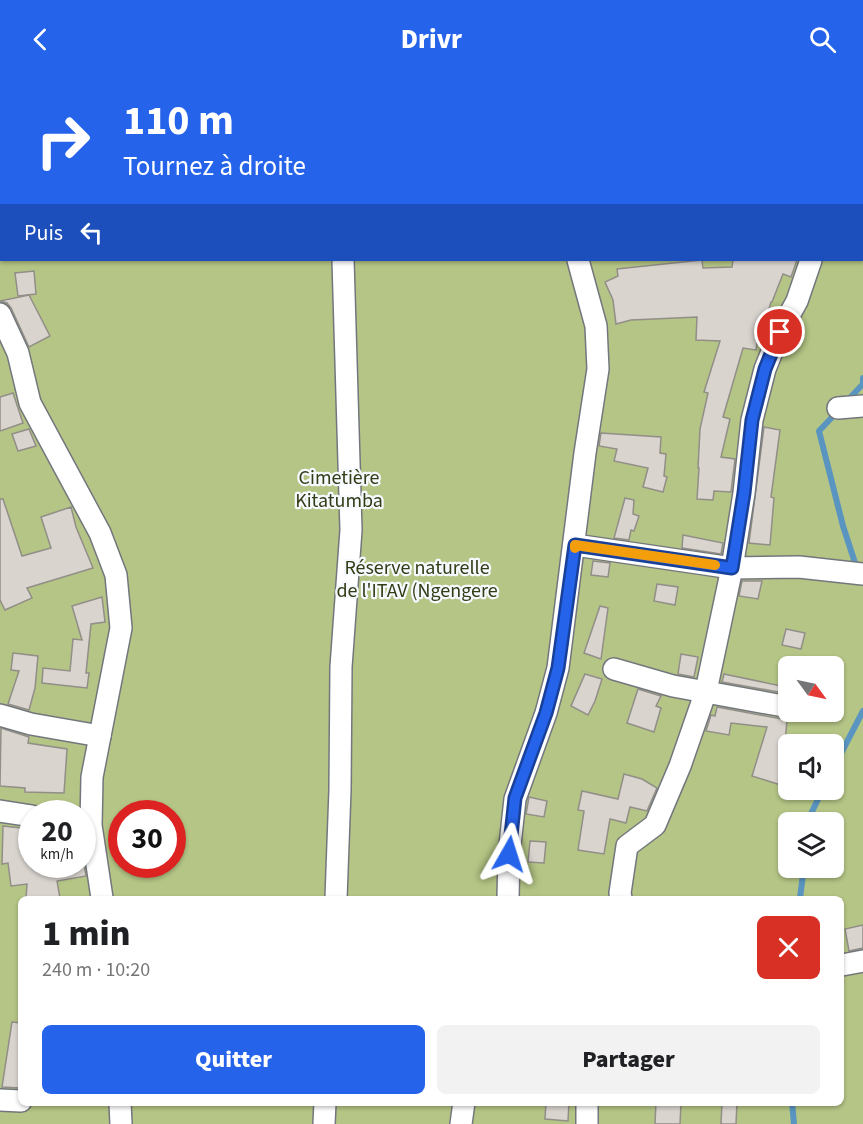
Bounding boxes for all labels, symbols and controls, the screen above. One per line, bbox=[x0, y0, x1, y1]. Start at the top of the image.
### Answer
text: Drivr bbox=[401, 20, 462, 59]
icon: back bbox=[24, 23, 57, 56]
icon: search bbox=[806, 23, 839, 56]
text: 110 m bbox=[123, 91, 234, 151]
icon: right bbox=[24, 102, 102, 180]
text: Tournez à droite bbox=[123, 147, 306, 186]
icon: left bbox=[75, 216, 108, 249]
text: Puis bbox=[24, 217, 63, 249]
pin bbox=[754, 306, 805, 357]
icon: arrive bbox=[763, 315, 796, 348]
park label: Cimetière Kitatumba bbox=[295, 464, 383, 515]
park label: Réserve naturelle de l'ITAV (Ngengere bbox=[336, 554, 498, 605]
north arrow bbox=[778, 656, 844, 722]
map controls bbox=[778, 656, 844, 878]
button: sound bbox=[778, 734, 844, 800]
speed limit sign: 30 bbox=[108, 800, 186, 878]
text: 20 bbox=[41, 810, 73, 853]
button: layers bbox=[778, 812, 844, 878]
position arrow bbox=[477, 822, 541, 886]
text: km/h bbox=[40, 844, 74, 865]
text: 1 min bbox=[42, 908, 130, 959]
button: close bbox=[757, 916, 820, 979]
text: 240 m · 10:20 bbox=[42, 956, 150, 984]
button: Quitter bbox=[42, 1025, 425, 1094]
button: Partager bbox=[437, 1025, 820, 1094]

